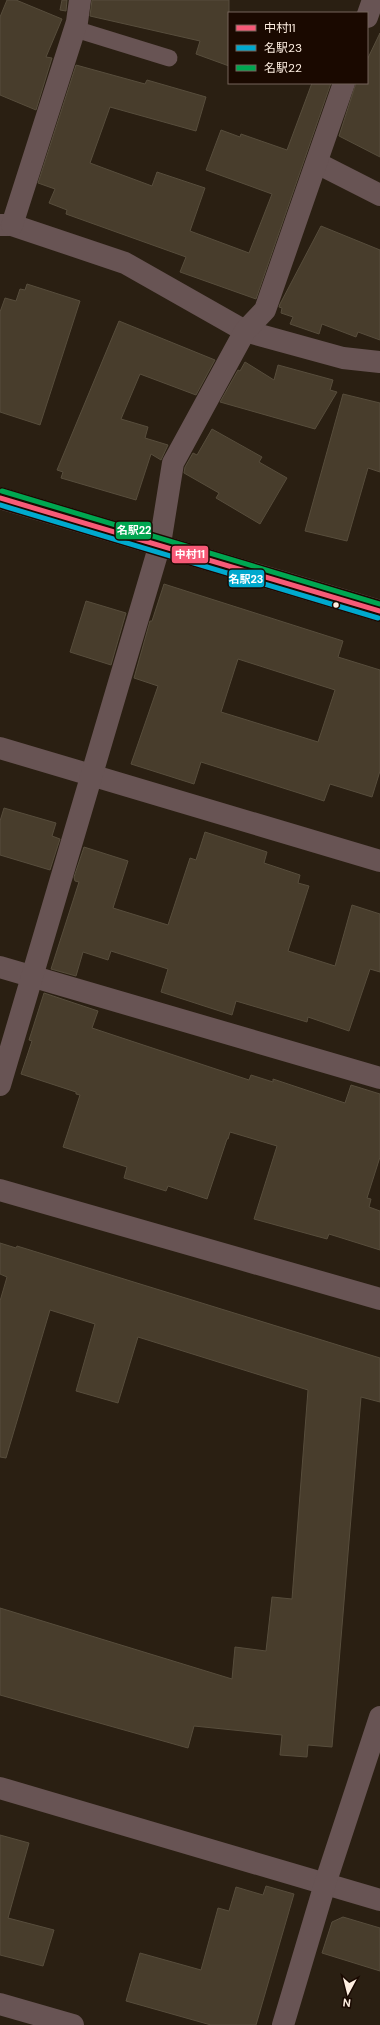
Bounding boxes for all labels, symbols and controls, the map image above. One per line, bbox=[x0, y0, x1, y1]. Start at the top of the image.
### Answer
legend bbox=[228, 12, 368, 84]
text: 中村11 bbox=[264, 20, 296, 36]
text: 名駅23 bbox=[264, 40, 302, 56]
text: 名駅22 bbox=[264, 60, 302, 76]
line badge: 名駅22 bbox=[115, 521, 152, 540]
text: 名駅22 bbox=[117, 523, 151, 537]
line badge: 中村11 bbox=[171, 545, 209, 564]
text: 中村11 bbox=[175, 547, 205, 561]
line badge: 名駅23 bbox=[228, 569, 265, 588]
text: 名駅23 bbox=[229, 572, 263, 586]
unlabelled marker bbox=[331, 600, 341, 610]
north arrow bbox=[328, 1973, 368, 2013]
text: N bbox=[342, 1995, 352, 2010]

